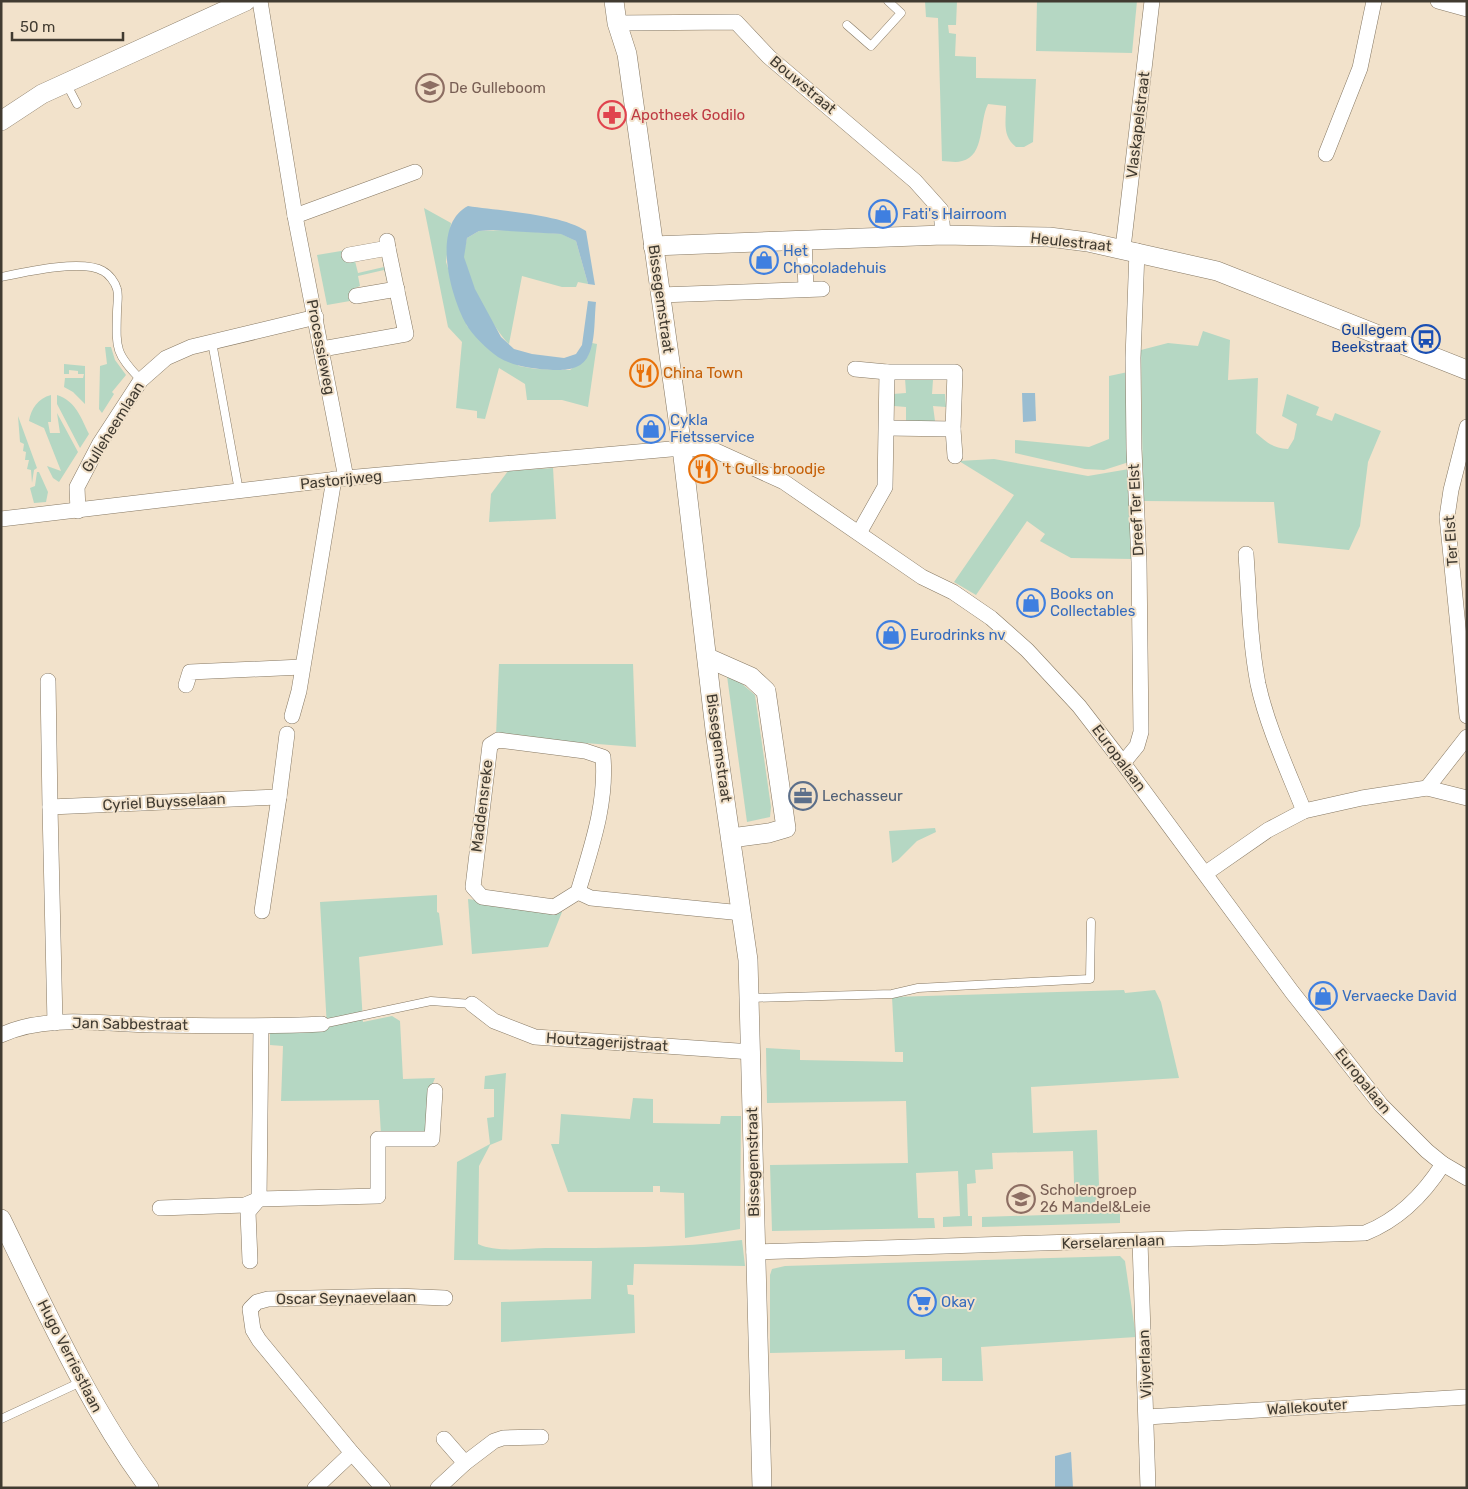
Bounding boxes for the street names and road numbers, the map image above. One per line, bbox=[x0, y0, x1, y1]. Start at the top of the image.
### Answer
street label: Bouwstraat bbox=[766, 52, 840, 118]
street label: Vlaskapelstraat bbox=[1123, 70, 1154, 180]
street label: Heulestraat bbox=[1029, 229, 1113, 255]
street label: Bissegemstraat bbox=[644, 244, 678, 355]
street label: Processieweg bbox=[303, 298, 339, 396]
street label: Gulleheemlaan bbox=[78, 378, 148, 476]
street label: Dreef Ter Elst bbox=[1125, 463, 1147, 557]
street label: Pastorijweg bbox=[299, 467, 383, 493]
street label: Ter Elst bbox=[1440, 515, 1462, 567]
street label: Bissegemstraat bbox=[702, 693, 736, 804]
street label: Europalaan bbox=[1088, 721, 1150, 795]
street label: Maddensreke bbox=[467, 759, 497, 853]
street label: Cyriel Buysselaan bbox=[102, 790, 226, 814]
street label: Jan Sabbestraat bbox=[72, 1014, 188, 1034]
street label: Houtzagerijstraat bbox=[545, 1029, 669, 1055]
street label: Europalaan bbox=[1331, 1045, 1395, 1117]
street label: Bissegemstraat bbox=[743, 1107, 763, 1217]
street label: Kerselarenlaan bbox=[1061, 1231, 1165, 1253]
street label: Oscar Seynaevelaan bbox=[276, 1288, 416, 1308]
street label: Hugo Verriestlaan bbox=[34, 1297, 106, 1415]
street label: Vijverlaan bbox=[1135, 1329, 1155, 1399]
street label: Wallekouter bbox=[1266, 1395, 1348, 1419]

